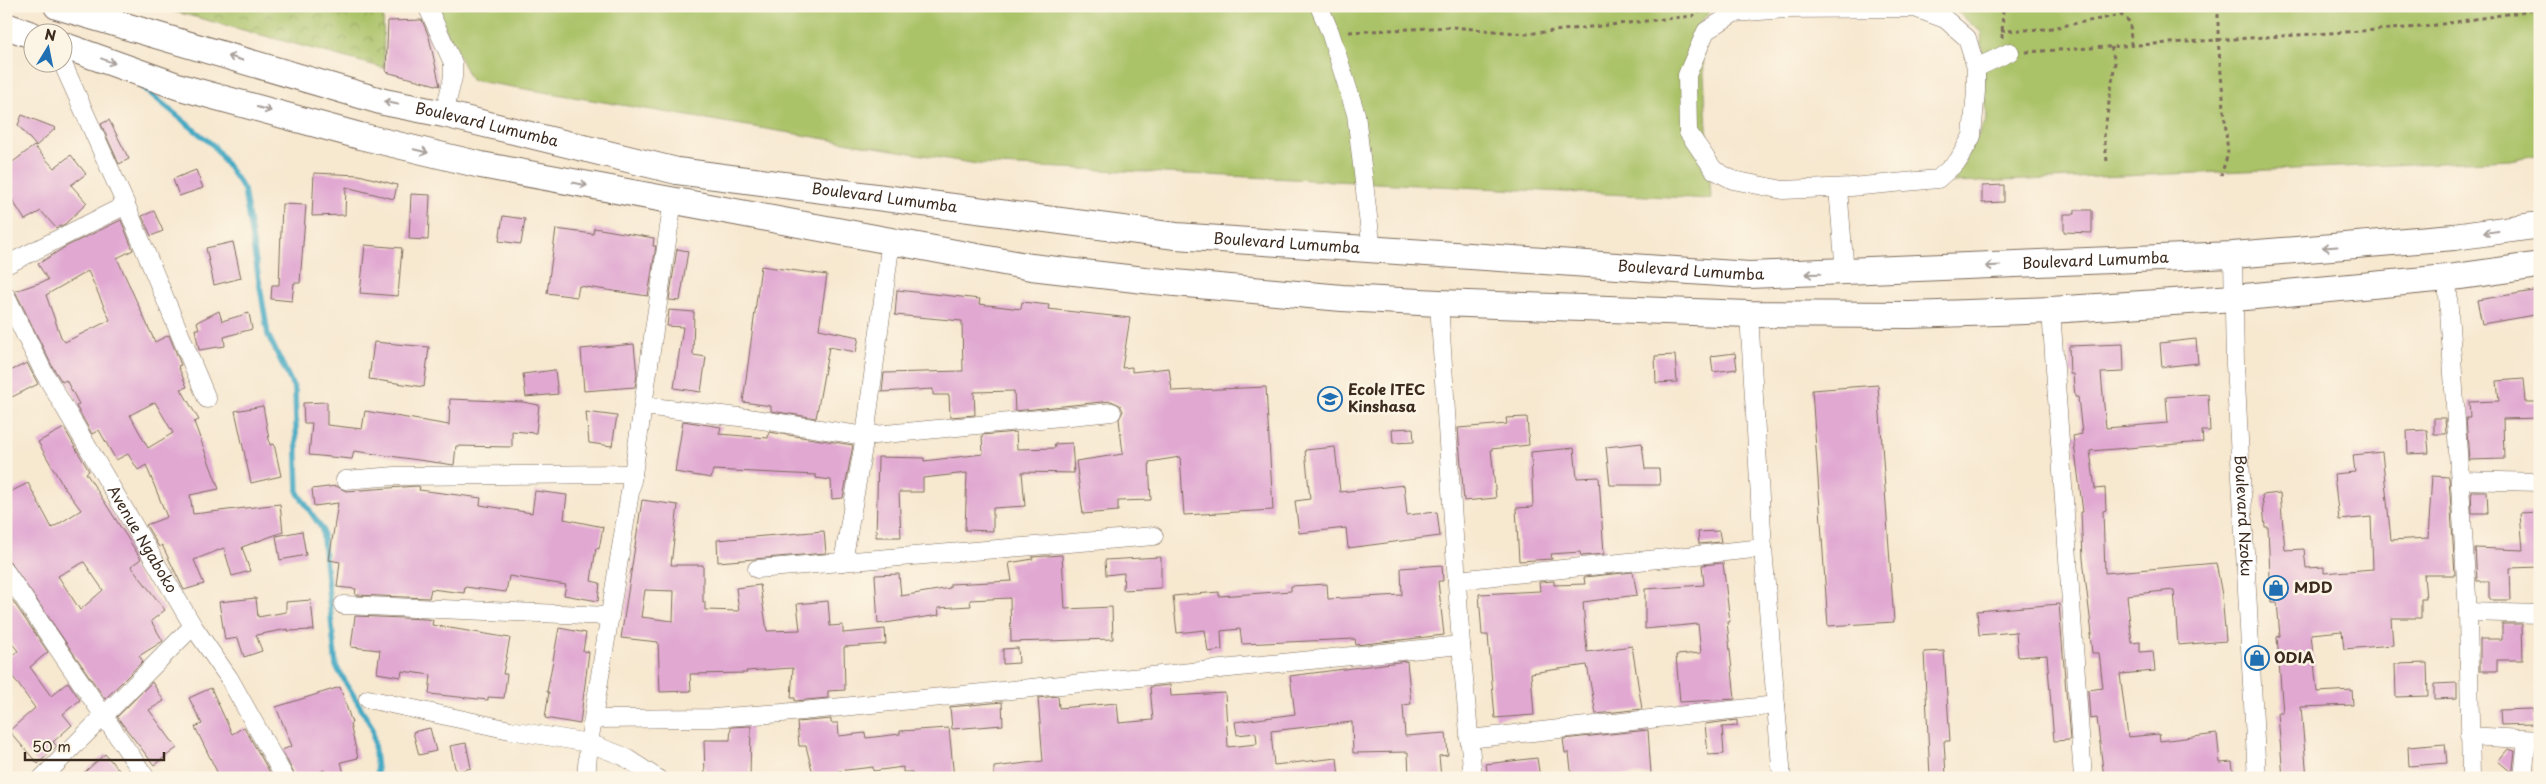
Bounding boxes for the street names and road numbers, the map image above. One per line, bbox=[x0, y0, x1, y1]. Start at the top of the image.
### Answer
street label: Boulevard Lumumba bbox=[413, 95, 562, 152]
street label: Boulevard Lumumba bbox=[810, 176, 960, 218]
street label: Boulevard Lumumba bbox=[1213, 226, 1361, 259]
street label: Boulevard Lumumba bbox=[2021, 245, 2170, 274]
street label: Boulevard Lumumba bbox=[1617, 253, 1765, 285]
street label: Boulevard Nzoku bbox=[2230, 454, 2259, 577]
street label: Avenue Ngaboko bbox=[103, 480, 184, 597]

